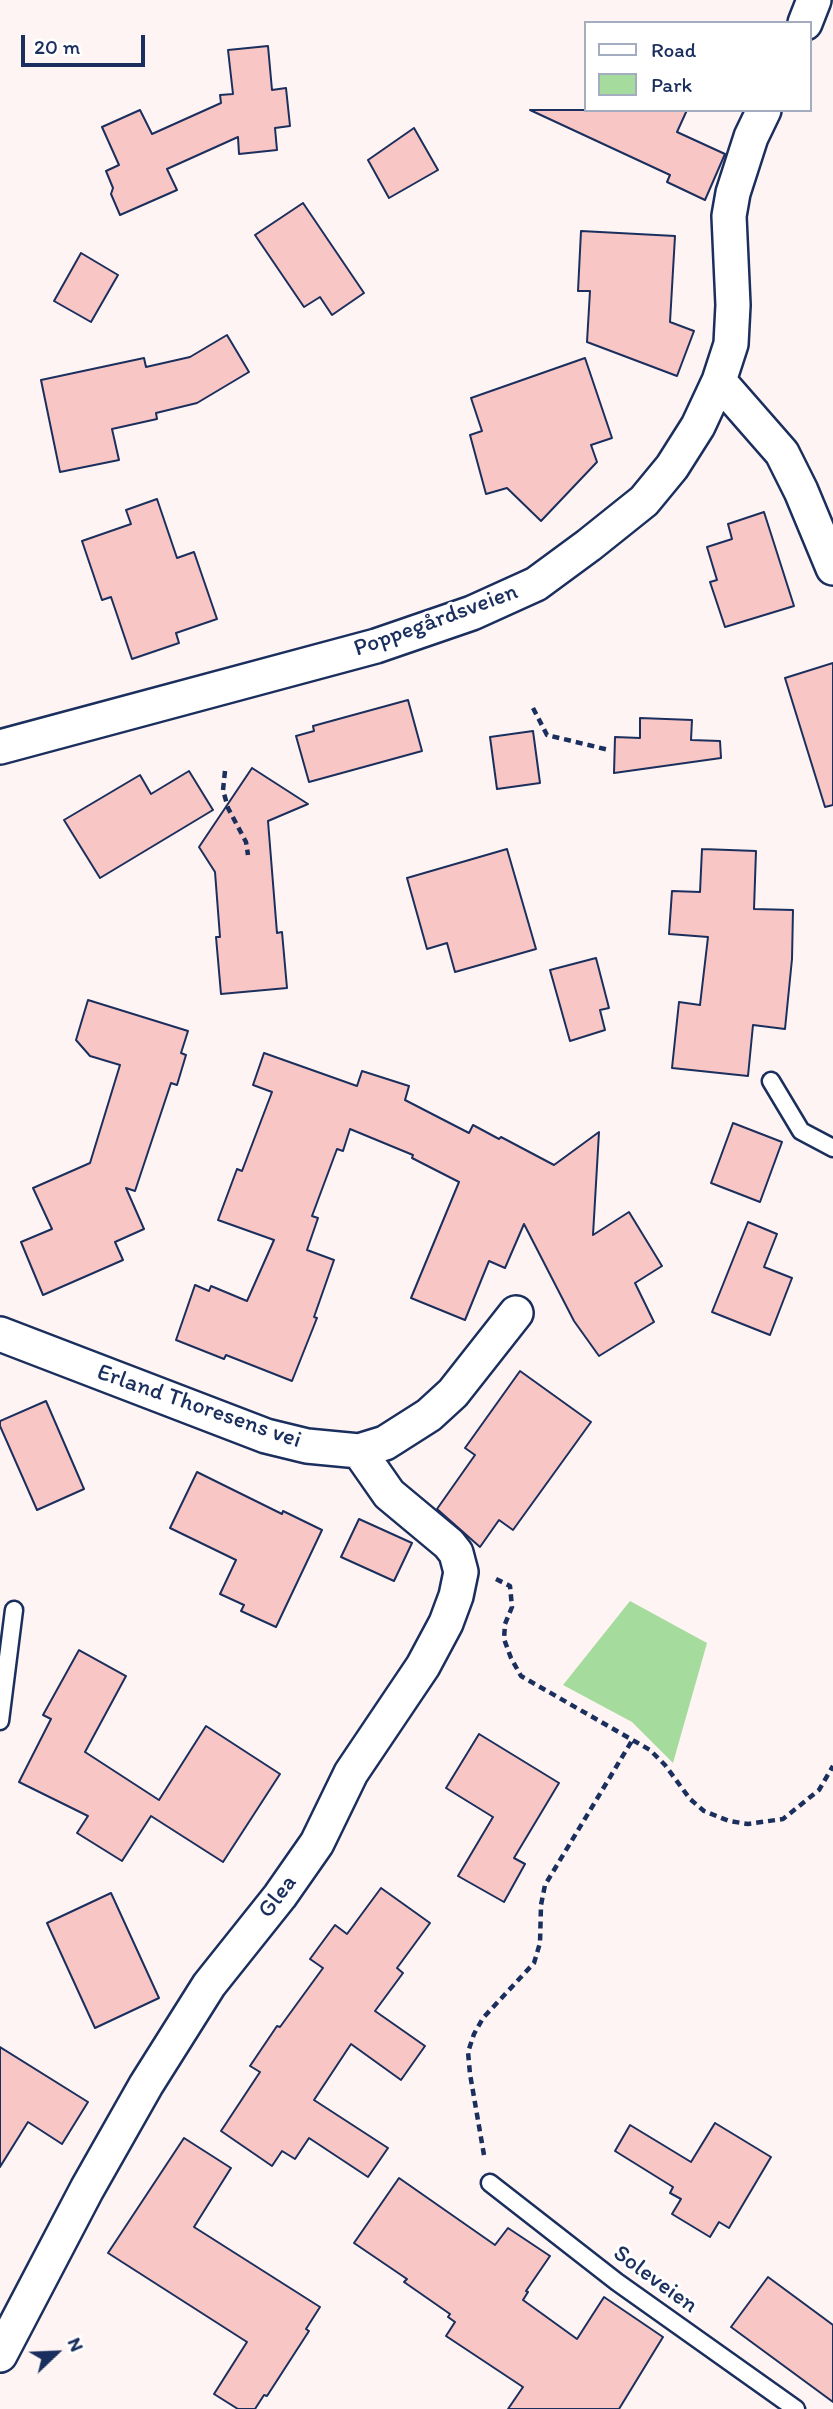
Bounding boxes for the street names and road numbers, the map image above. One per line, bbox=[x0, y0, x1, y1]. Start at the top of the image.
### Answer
street label: Poppegårdsveien bbox=[350, 578, 522, 664]
street label: Erland Thoresens vei bbox=[93, 1359, 305, 1455]
street label: Glea bbox=[252, 1870, 304, 1924]
street label: Soleveien bbox=[607, 2240, 703, 2320]

